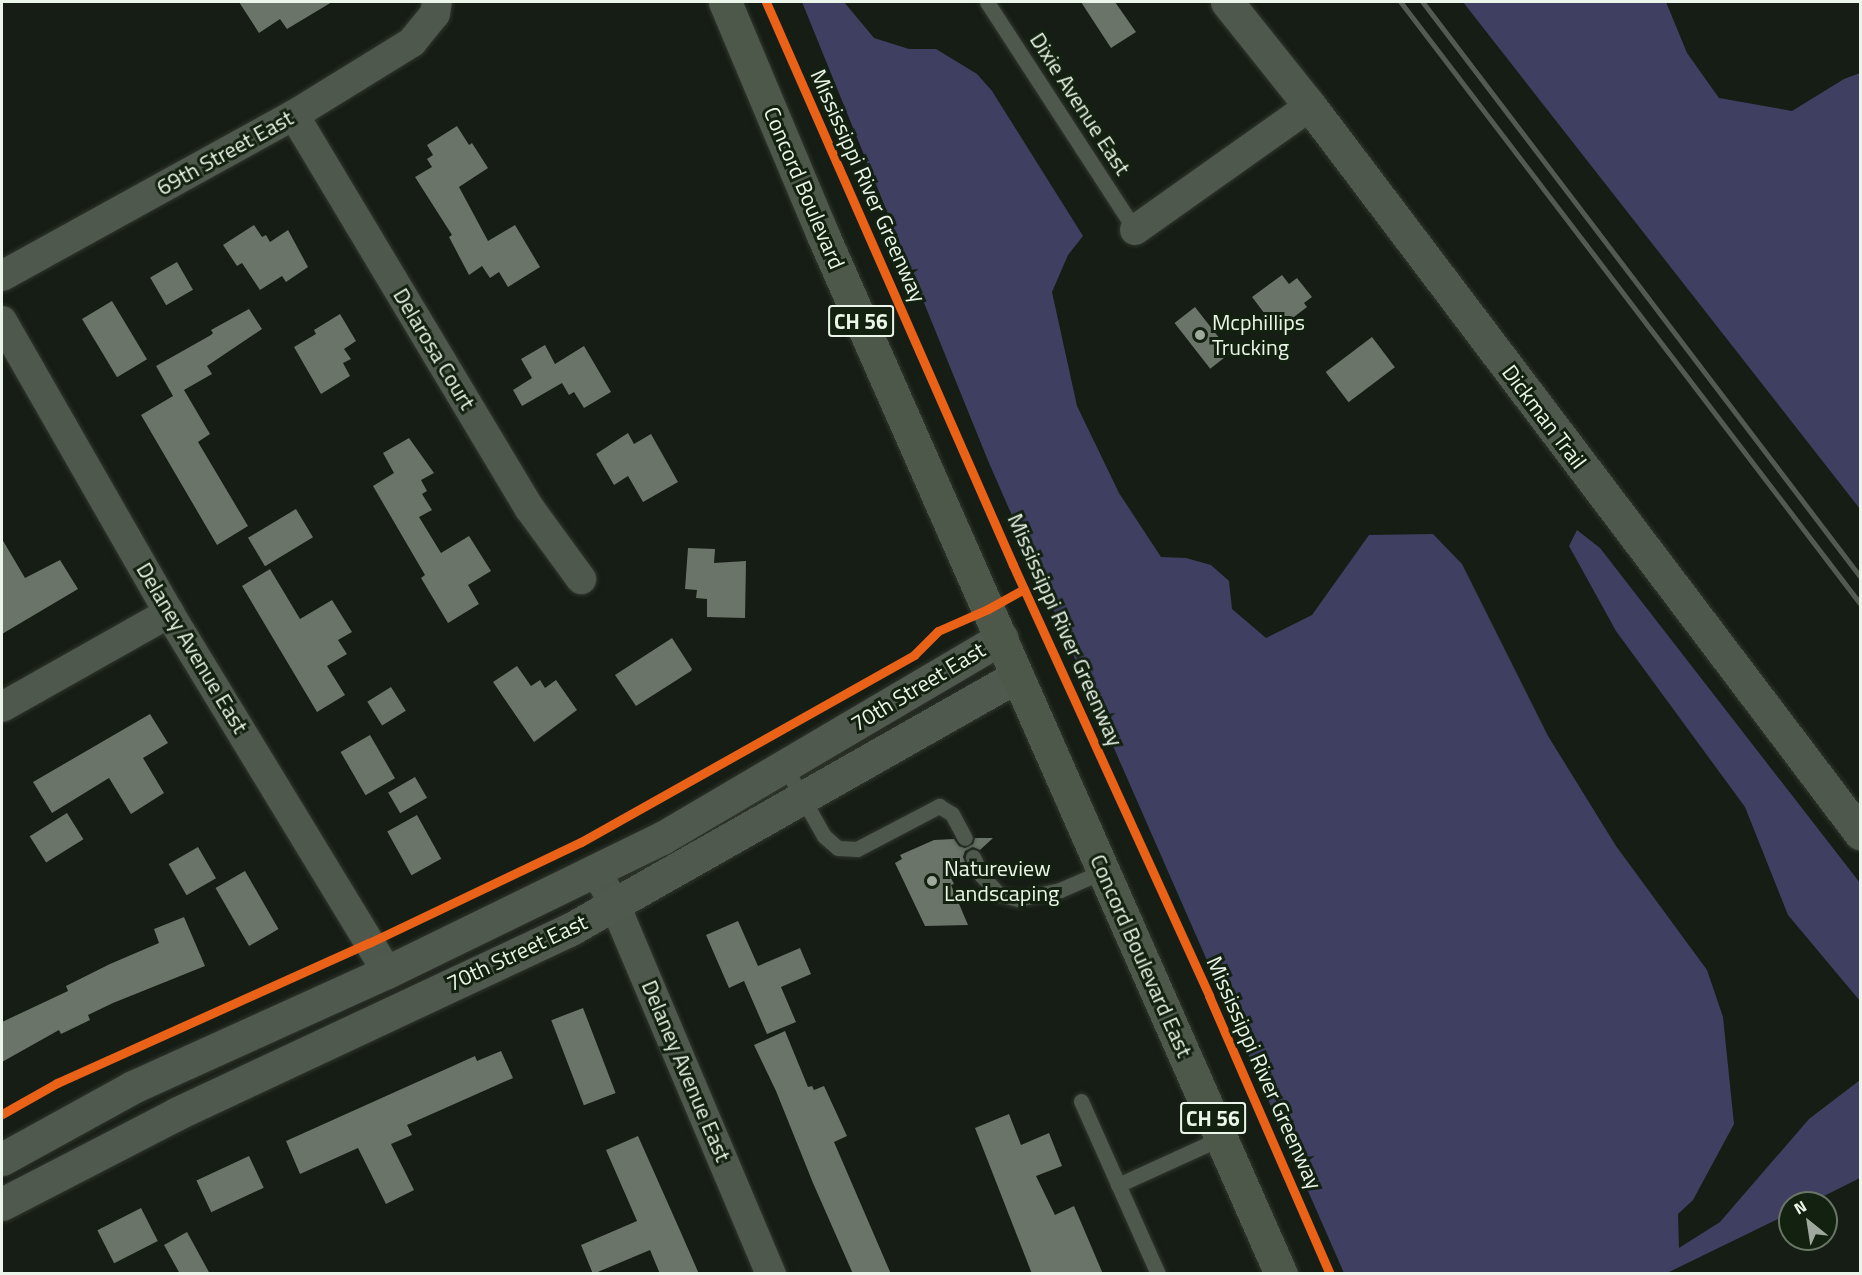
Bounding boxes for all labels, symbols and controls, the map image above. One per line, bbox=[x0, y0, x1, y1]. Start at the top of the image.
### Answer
street label: Dixie Avenue East bbox=[1024, 28, 1136, 180]
street label: Mississippi River Greenway bbox=[805, 65, 931, 307]
street label: Concord Boulevard bbox=[758, 103, 850, 273]
street label: 69th Street East bbox=[152, 105, 298, 201]
street label: Delarosa Court bbox=[387, 284, 481, 414]
road number: CH 56 bbox=[828, 303, 894, 339]
place label: Mcphillips Trucking bbox=[1212, 309, 1305, 360]
marker: Mcphillips Trucking bbox=[1193, 328, 1207, 342]
street label: Dickman Trail bbox=[1496, 360, 1592, 474]
street label: Mississippi River Greenway bbox=[1002, 509, 1128, 751]
street label: Delaney Avenue East bbox=[131, 558, 253, 738]
street label: 70th Street East bbox=[846, 637, 990, 737]
street label: Concord Boulevard East bbox=[1084, 850, 1198, 1062]
place label: Natureview Landscaping bbox=[944, 855, 1059, 906]
marker: Natureview Landscaping bbox=[925, 874, 939, 888]
street label: 70th Street East bbox=[443, 909, 591, 997]
street label: Mississippi River Greenway bbox=[1201, 952, 1327, 1194]
street label: Delaney Avenue East bbox=[636, 976, 736, 1166]
road number: CH 56 bbox=[1180, 1100, 1246, 1136]
north arrow bbox=[1778, 1191, 1838, 1251]
text: N bbox=[1789, 1194, 1811, 1220]

